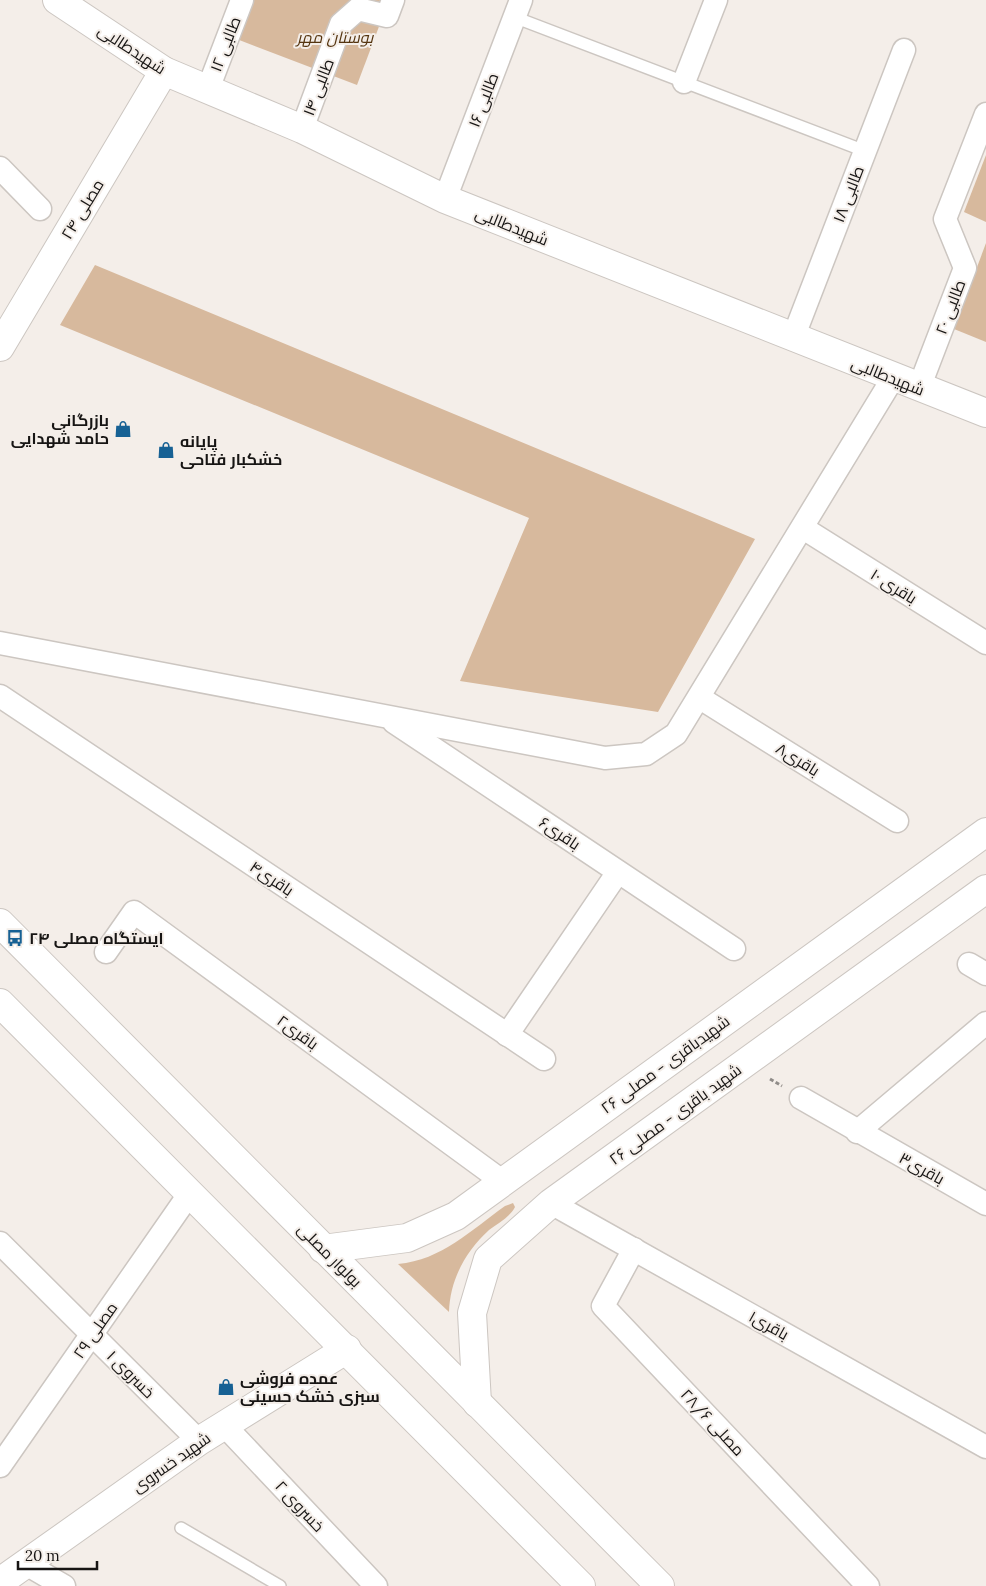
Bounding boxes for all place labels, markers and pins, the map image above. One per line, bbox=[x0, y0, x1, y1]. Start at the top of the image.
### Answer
place label: بازرگانی حامد شهدایی bbox=[11, 410, 109, 448]
shop icon: بازرگانی حامد شهدایی bbox=[113, 419, 133, 439]
place label: پایانه خشکبار فتاحی bbox=[180, 431, 282, 469]
shop icon: پایانه خشکبار فتاحی bbox=[156, 440, 176, 460]
bus stop icon: ایستگاه مصلی ۲۴ bbox=[5, 928, 25, 948]
place label: ایستگاه مصلی ۲۴ bbox=[29, 928, 163, 948]
place label: عمده فروشی سبزی خشک حسینی bbox=[240, 1368, 380, 1406]
shop icon: عمده فروشی سبزی خشک حسینی bbox=[216, 1377, 236, 1397]

